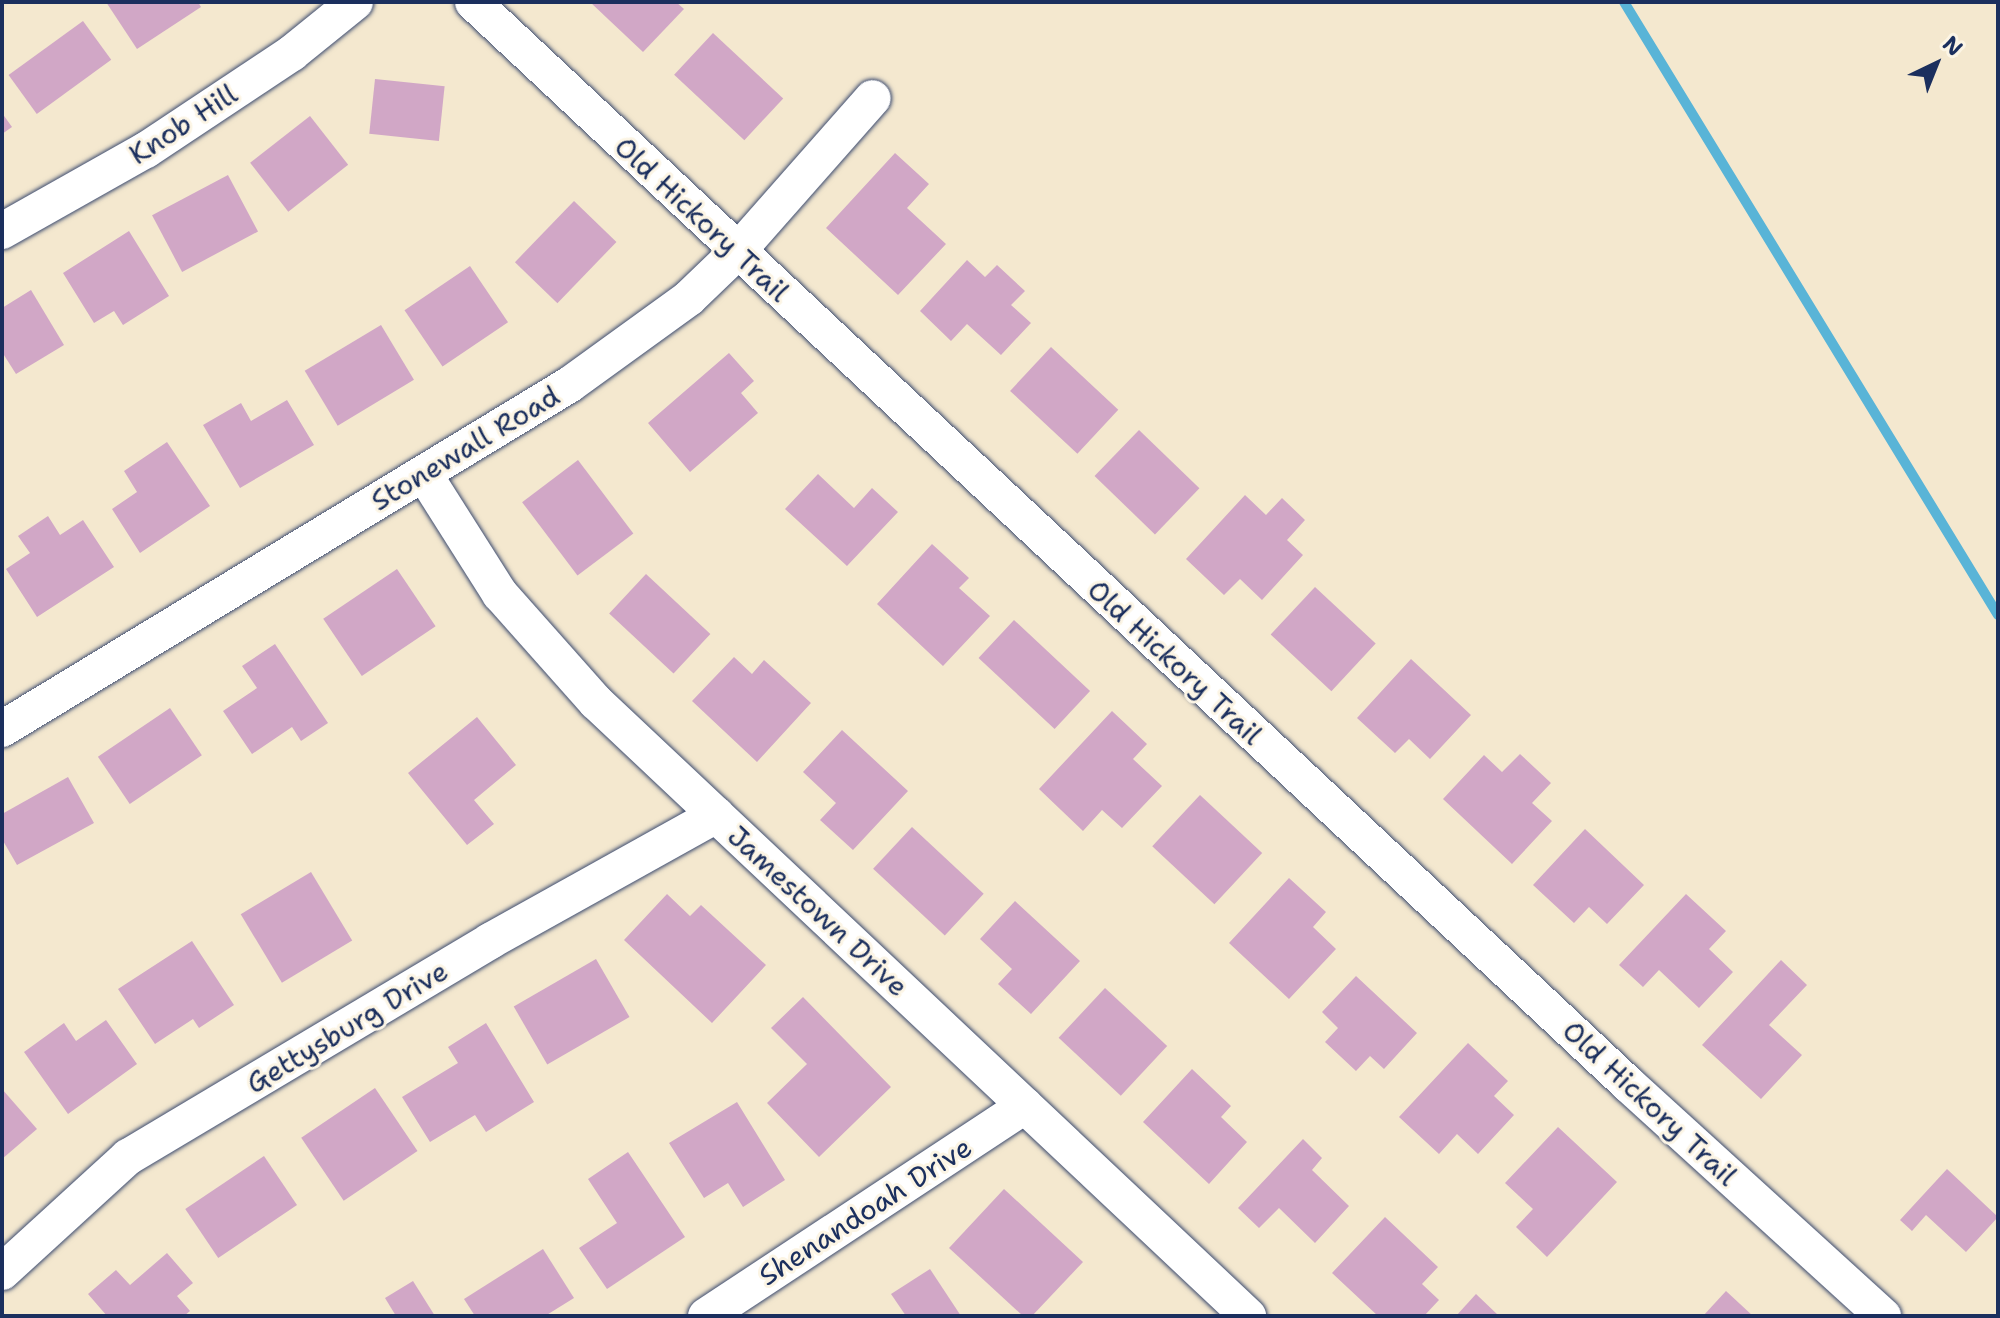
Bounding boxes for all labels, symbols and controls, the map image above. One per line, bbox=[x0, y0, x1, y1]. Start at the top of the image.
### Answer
north arrow bbox=[1896, 24, 1976, 104]
text: N bbox=[1936, 30, 1969, 63]
street label: Knob Hill bbox=[123, 77, 243, 171]
street label: Old Hickory Trail bbox=[608, 130, 796, 308]
street label: Stonewall Road bbox=[365, 379, 565, 517]
street label: Old Hickory Trail bbox=[1081, 573, 1269, 751]
street label: Jamestown Drive bbox=[721, 819, 915, 1003]
street label: Gettysburg Drive bbox=[240, 954, 454, 1100]
street label: Old Hickory Trail bbox=[1556, 1014, 1744, 1192]
street label: Shenandoah Drive bbox=[752, 1130, 978, 1292]

